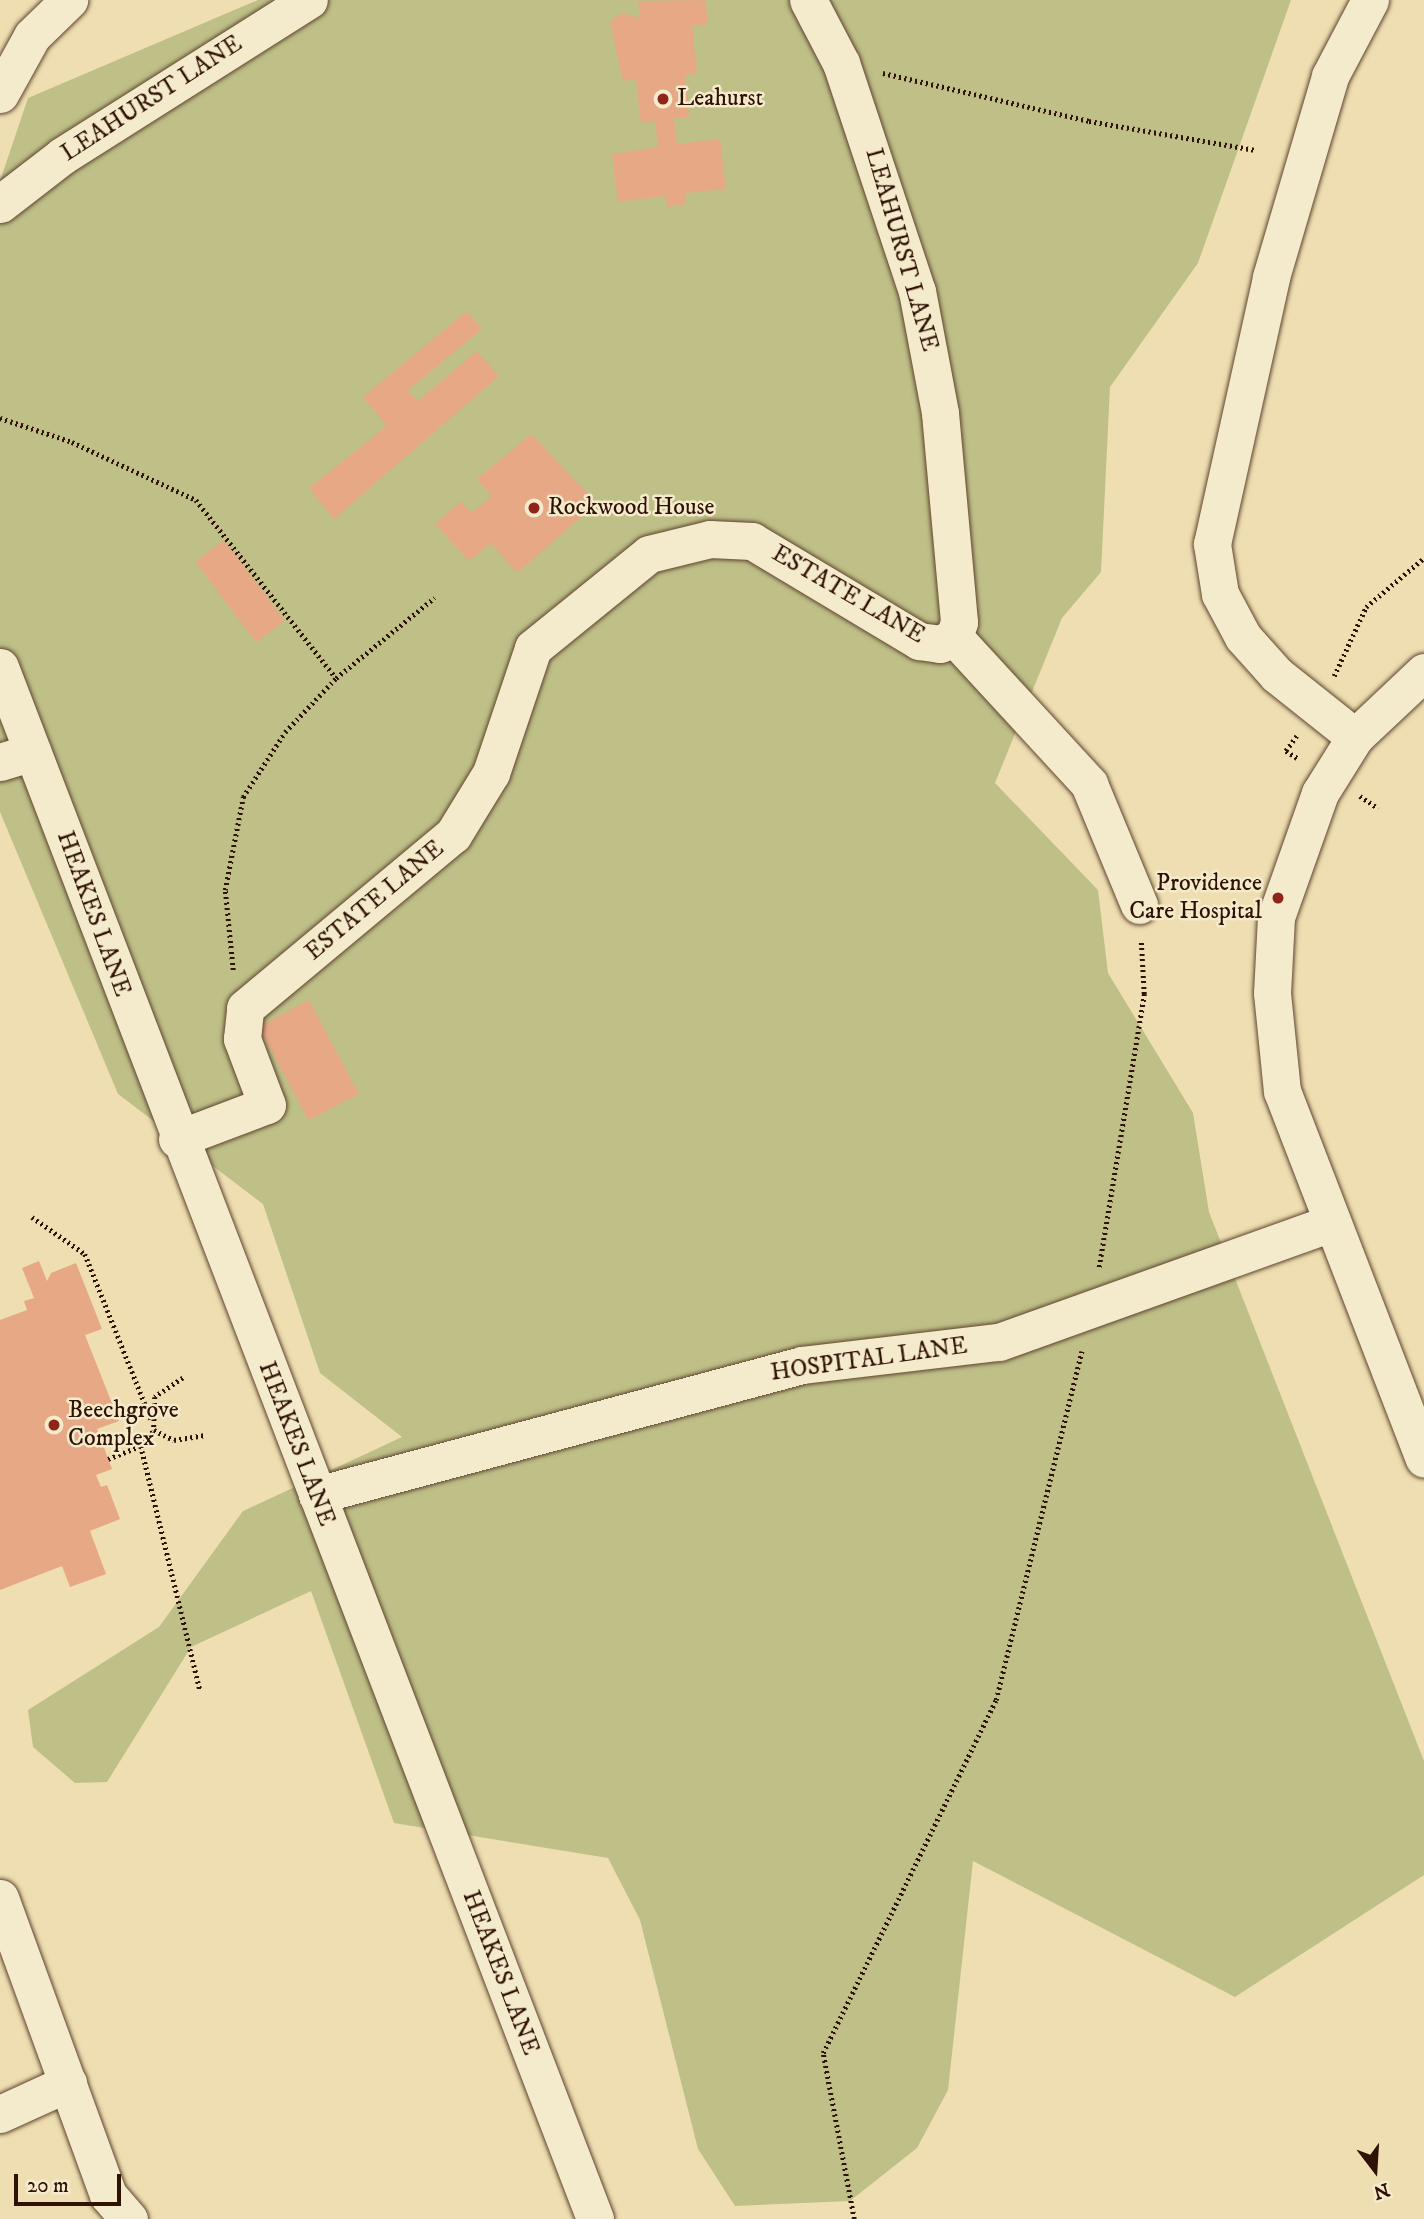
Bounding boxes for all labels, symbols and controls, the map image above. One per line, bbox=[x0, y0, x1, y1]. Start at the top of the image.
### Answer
street label: LEAHURST LANE bbox=[56, 30, 248, 168]
place label: Leahurst bbox=[677, 85, 763, 113]
marker: Leahurst bbox=[655, 91, 671, 107]
street label: LEAHURST LANE bbox=[858, 145, 944, 355]
place label: Rockwood House bbox=[548, 494, 715, 522]
marker: Rockwood House bbox=[526, 500, 542, 516]
street label: ESTATE LANE bbox=[766, 540, 930, 650]
street label: HEAKES LANE bbox=[50, 827, 136, 1001]
street label: ESTATE LANE bbox=[300, 835, 450, 967]
place label: Providence Care Hospital bbox=[1129, 870, 1262, 926]
marker: Providence Care Hospital bbox=[1268, 888, 1288, 908]
street label: HOSPITAL LANE bbox=[769, 1332, 969, 1388]
street label: HEAKES LANE bbox=[251, 1358, 341, 1530]
place label: Beechgrove Complex bbox=[68, 1397, 179, 1453]
marker: Beechgrove Complex bbox=[46, 1417, 62, 1433]
street label: HEAKES LANE bbox=[455, 1887, 545, 2059]
north arrow bbox=[1340, 2135, 1410, 2205]
scale bar bbox=[18, 2160, 124, 2204]
text: 20 m bbox=[27, 2173, 69, 2199]
text: N bbox=[1370, 2177, 1392, 2204]

